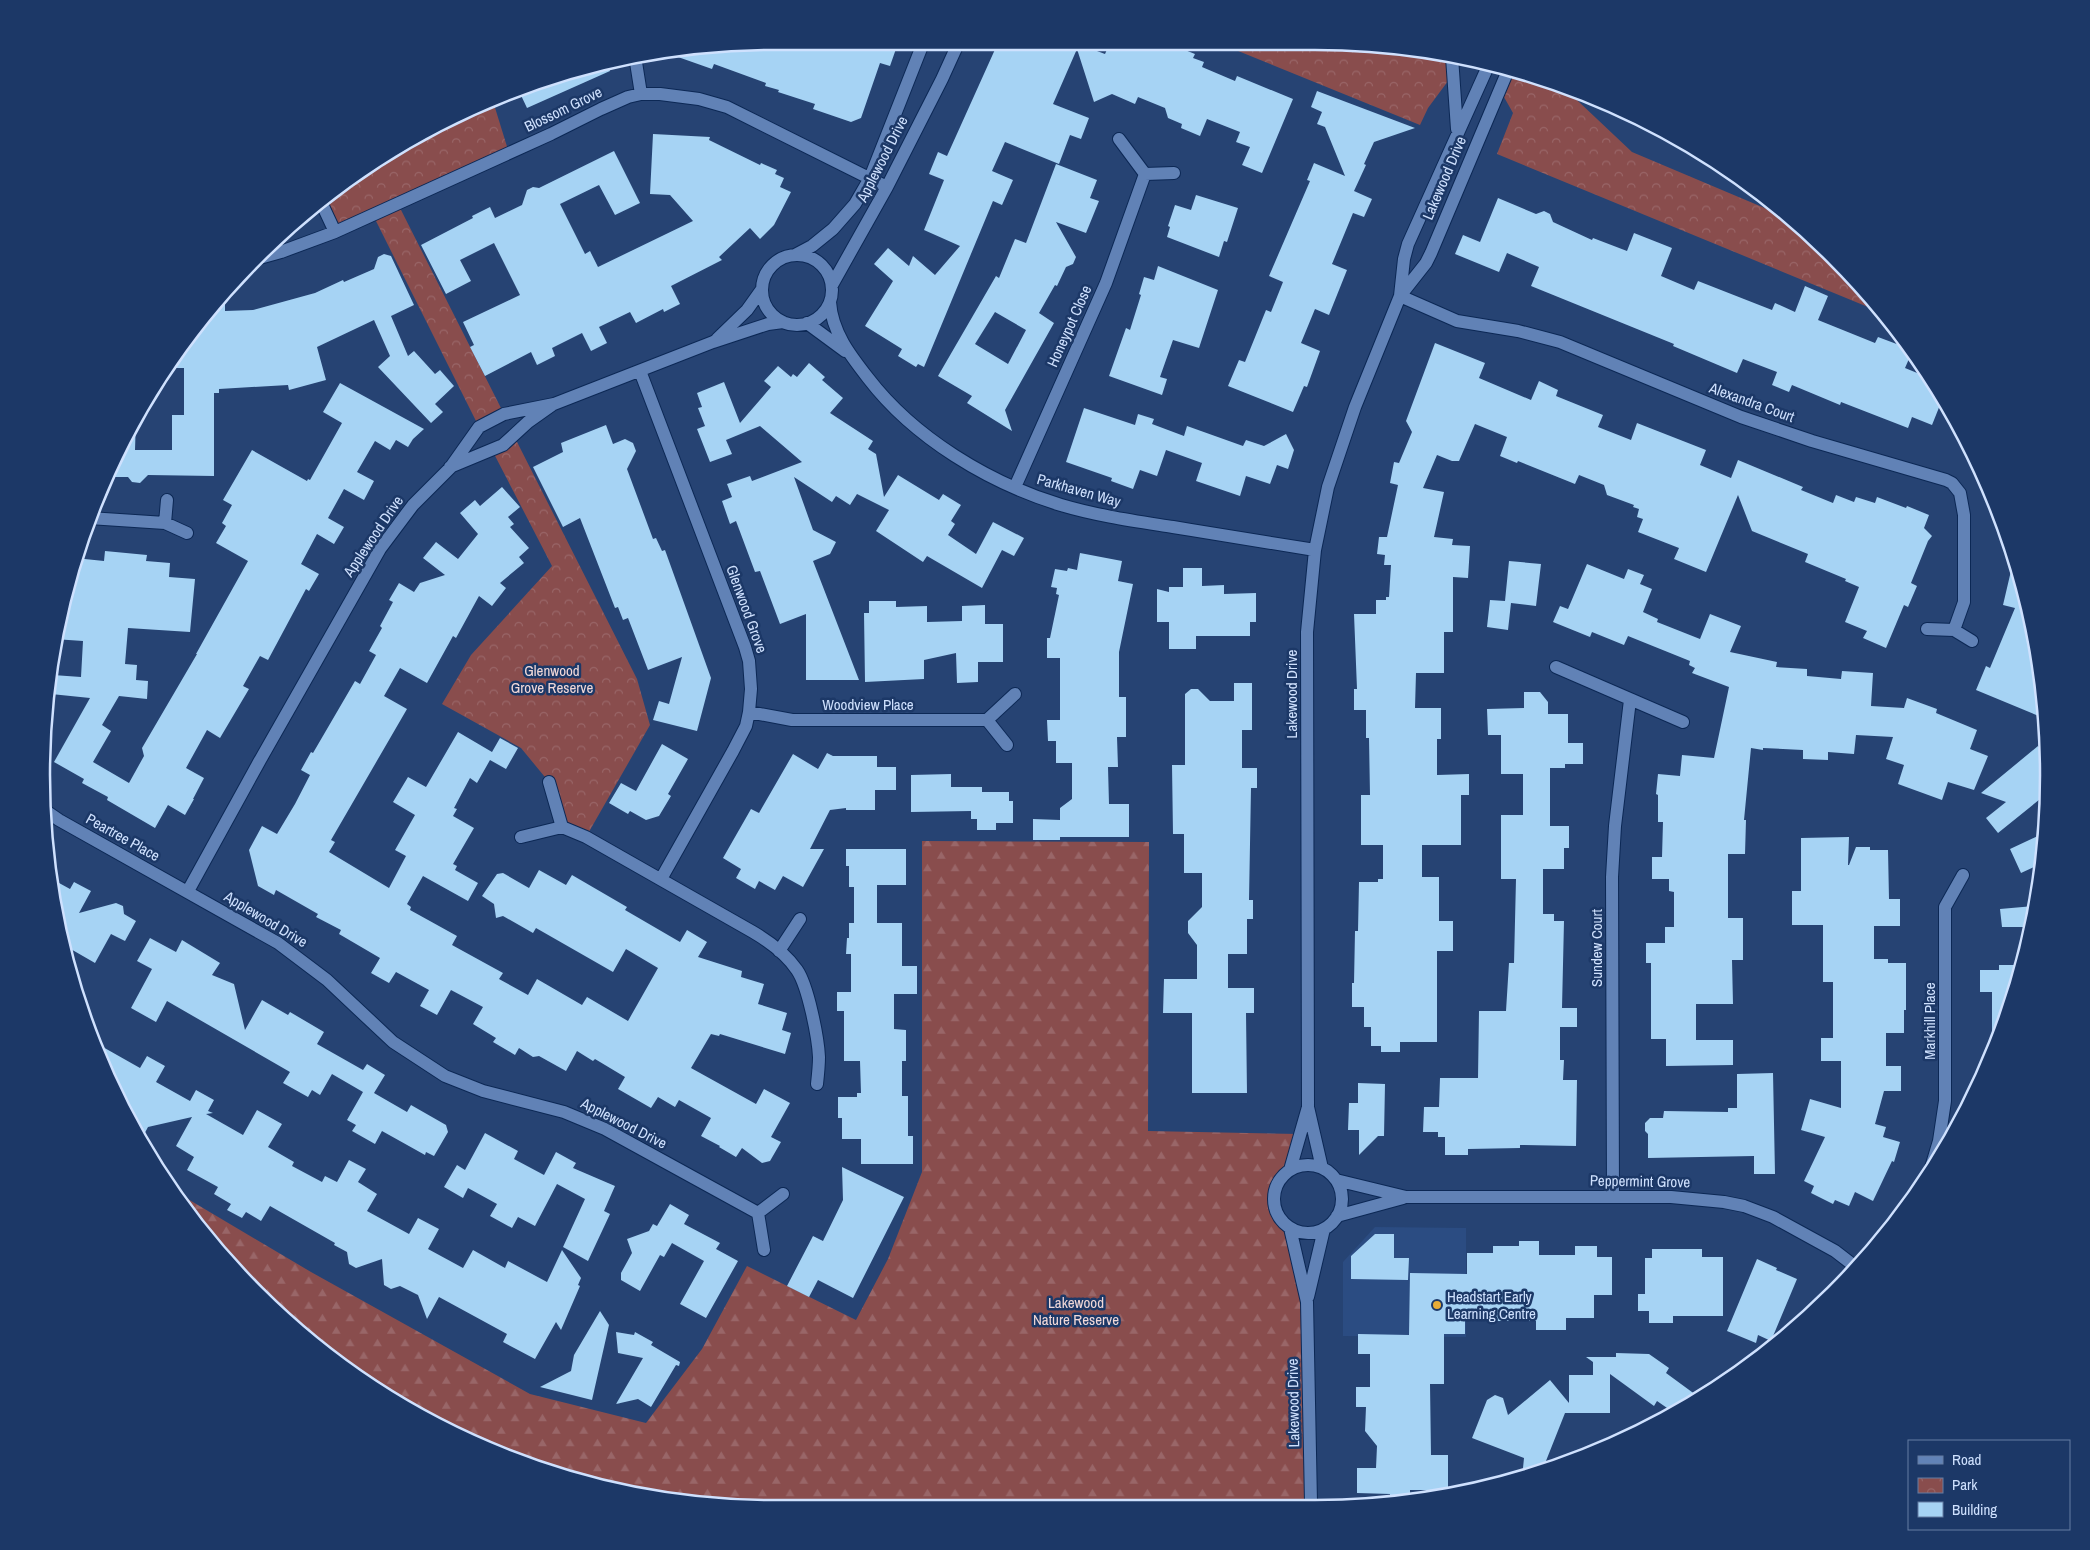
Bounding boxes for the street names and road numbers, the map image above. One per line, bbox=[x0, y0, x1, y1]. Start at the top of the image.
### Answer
street label: Blossom Grove bbox=[521, 81, 606, 137]
street label: Applewood Drive bbox=[851, 112, 913, 206]
street label: Lakewood Drive bbox=[1417, 133, 1471, 223]
street label: Honeypot Close bbox=[1042, 282, 1096, 370]
street label: Alexandra Court bbox=[1706, 377, 1798, 427]
street label: Parkhaven Way bbox=[1035, 468, 1124, 512]
street label: Applewood Drive bbox=[338, 491, 408, 582]
street label: Glenwood Grove bbox=[721, 562, 773, 656]
street label: Lakewood Drive bbox=[1281, 649, 1302, 738]
street label: Woodview Place bbox=[822, 694, 914, 715]
street label: Peartree Place bbox=[82, 808, 164, 866]
street label: Applewood Drive bbox=[220, 885, 312, 952]
street label: Sundew Court bbox=[1586, 908, 1607, 987]
street label: Markhill Place bbox=[1919, 982, 1940, 1060]
street label: Applewood Drive bbox=[577, 1092, 671, 1154]
street label: Peppermint Grove bbox=[1590, 1170, 1691, 1192]
street label: Lakewood Drive bbox=[1282, 1358, 1304, 1448]

